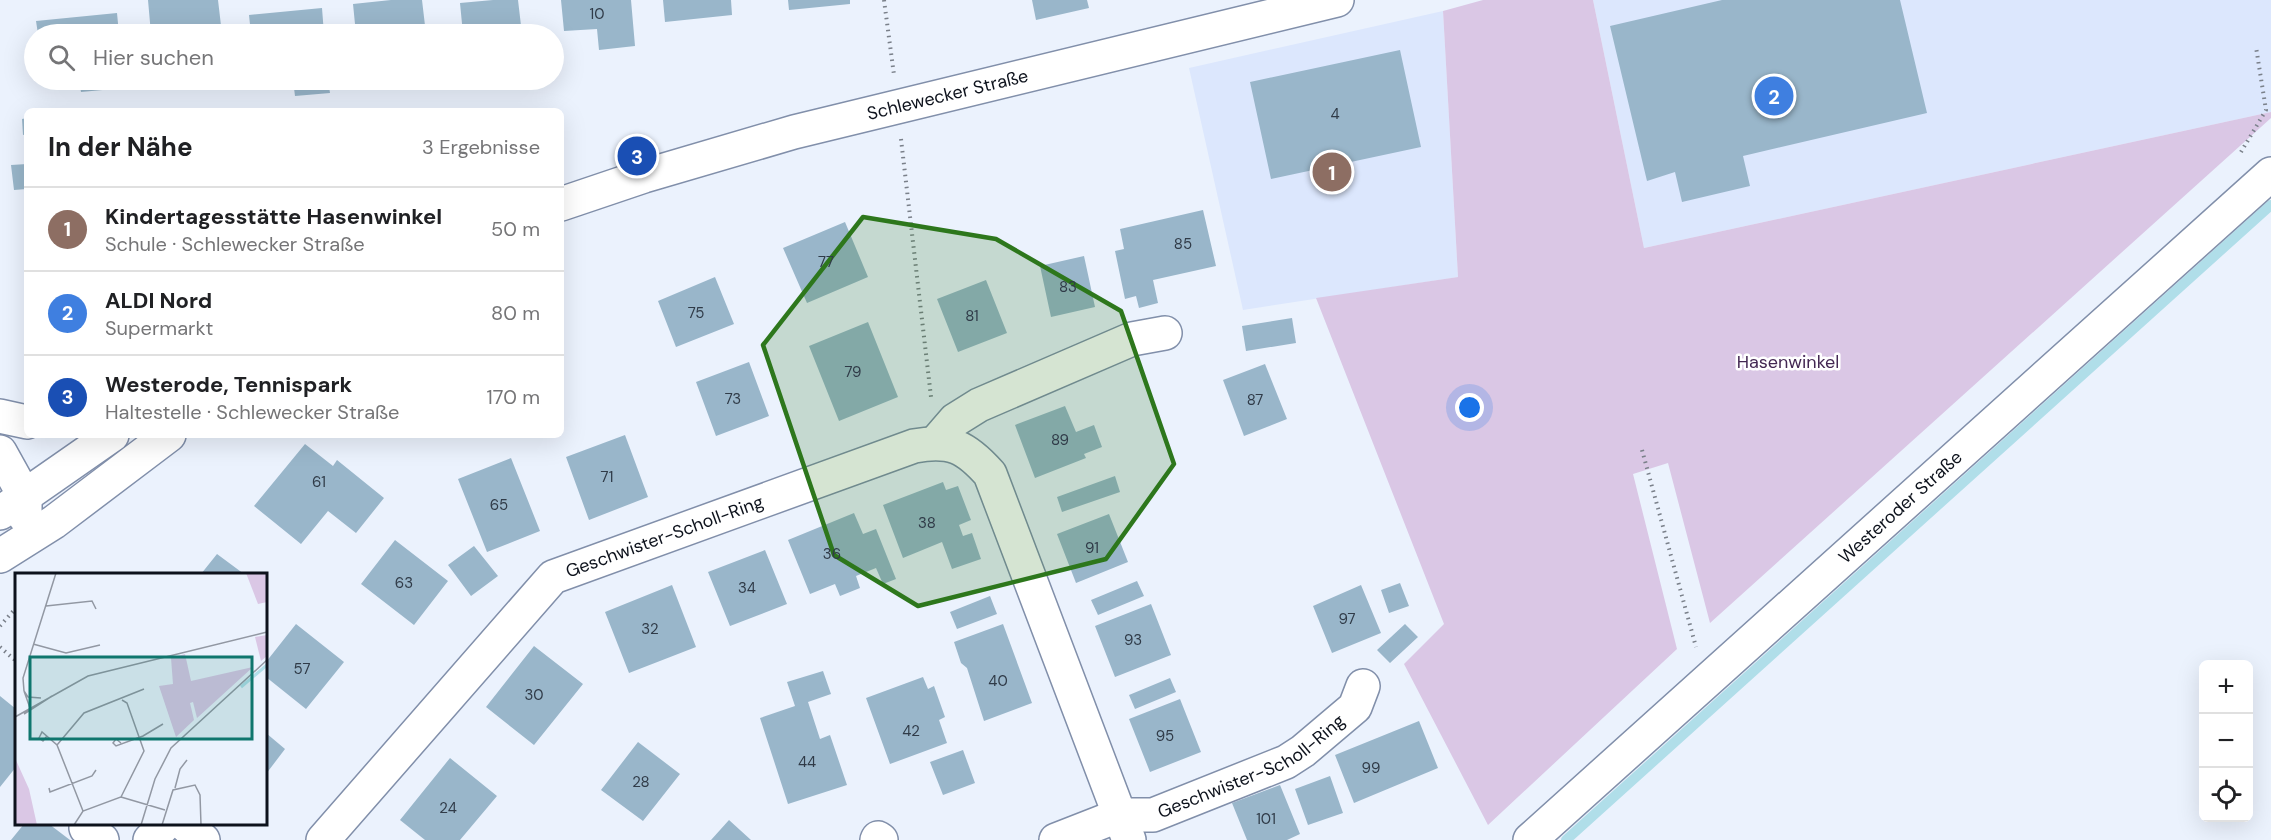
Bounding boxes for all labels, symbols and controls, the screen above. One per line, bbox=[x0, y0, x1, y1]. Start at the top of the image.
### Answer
house number: 10 bbox=[590, 4, 604, 24]
search box bbox=[24, 24, 564, 90]
icon: search bbox=[45, 41, 78, 74]
text: Hier suchen bbox=[93, 43, 214, 72]
street label: Schlewecker Straße bbox=[865, 64, 1031, 126]
pin: 2 bbox=[1754, 74, 1794, 118]
house number: 4 bbox=[1330, 104, 1340, 124]
text: In der Nähe bbox=[48, 130, 193, 164]
text: 3 Ergebnisse bbox=[422, 134, 540, 160]
pin: 3 bbox=[618, 134, 656, 178]
pin: 1 bbox=[1312, 150, 1352, 195]
text: Kindertagesstätte Hasenwinkel bbox=[105, 202, 442, 231]
text: 1 bbox=[64, 216, 71, 242]
text: 50 m bbox=[491, 216, 540, 242]
text: Schule · Schlewecker Straße bbox=[105, 231, 365, 257]
house number: 85 bbox=[1174, 234, 1192, 254]
house number: 77 bbox=[818, 252, 834, 272]
house number: 83 bbox=[1059, 277, 1077, 297]
text: ALDI Nord bbox=[105, 286, 212, 315]
text: 2 bbox=[62, 300, 73, 326]
text: 80 m bbox=[491, 300, 540, 326]
house number: 75 bbox=[688, 303, 704, 323]
house number: 81 bbox=[965, 306, 979, 326]
text: Supermarkt bbox=[105, 315, 213, 341]
park label: Hasenwinkel bbox=[1737, 350, 1839, 374]
house number: 79 bbox=[844, 362, 862, 382]
text: Westerode, Tennispark bbox=[105, 370, 352, 399]
text: 3 bbox=[61, 384, 74, 410]
text: 170 m bbox=[487, 384, 540, 410]
house number: 73 bbox=[725, 389, 741, 409]
house number: 87 bbox=[1247, 390, 1263, 410]
your location bbox=[1455, 393, 1484, 422]
text: Haltestelle · Schlewecker Straße bbox=[105, 399, 399, 425]
house number: 89 bbox=[1051, 430, 1069, 450]
street label: Westeroder Straße bbox=[1833, 445, 1967, 569]
house number: 71 bbox=[601, 467, 613, 487]
house number: 61 bbox=[312, 472, 326, 492]
street label: Geschwister-Scholl-Ring bbox=[562, 490, 767, 583]
house number: 65 bbox=[490, 495, 508, 515]
house number: 38 bbox=[918, 513, 936, 533]
house number: 91 bbox=[1085, 538, 1099, 558]
house number: 36 bbox=[823, 544, 841, 564]
inset map bbox=[15, 573, 267, 825]
house number: 63 bbox=[395, 573, 413, 593]
house number: 34 bbox=[738, 578, 756, 598]
house number: 97 bbox=[1338, 609, 1356, 629]
house number: 32 bbox=[641, 619, 659, 639]
house number: 93 bbox=[1124, 630, 1142, 650]
house number: 57 bbox=[294, 659, 310, 679]
map controls bbox=[2199, 660, 2253, 822]
button: + bbox=[2199, 660, 2253, 714]
house number: 40 bbox=[988, 671, 1008, 691]
house number: 30 bbox=[524, 685, 544, 705]
street label: Geschwister-Scholl-Ring bbox=[1154, 709, 1350, 824]
button: − bbox=[2199, 714, 2253, 768]
house number: 42 bbox=[902, 721, 920, 741]
house number: 95 bbox=[1156, 726, 1174, 746]
house number: 44 bbox=[798, 752, 816, 772]
house number: 99 bbox=[1362, 758, 1380, 778]
button: locate bbox=[2199, 768, 2253, 822]
house number: 28 bbox=[632, 772, 650, 792]
house number: 24 bbox=[439, 798, 457, 818]
house number: 101 bbox=[1256, 809, 1276, 829]

